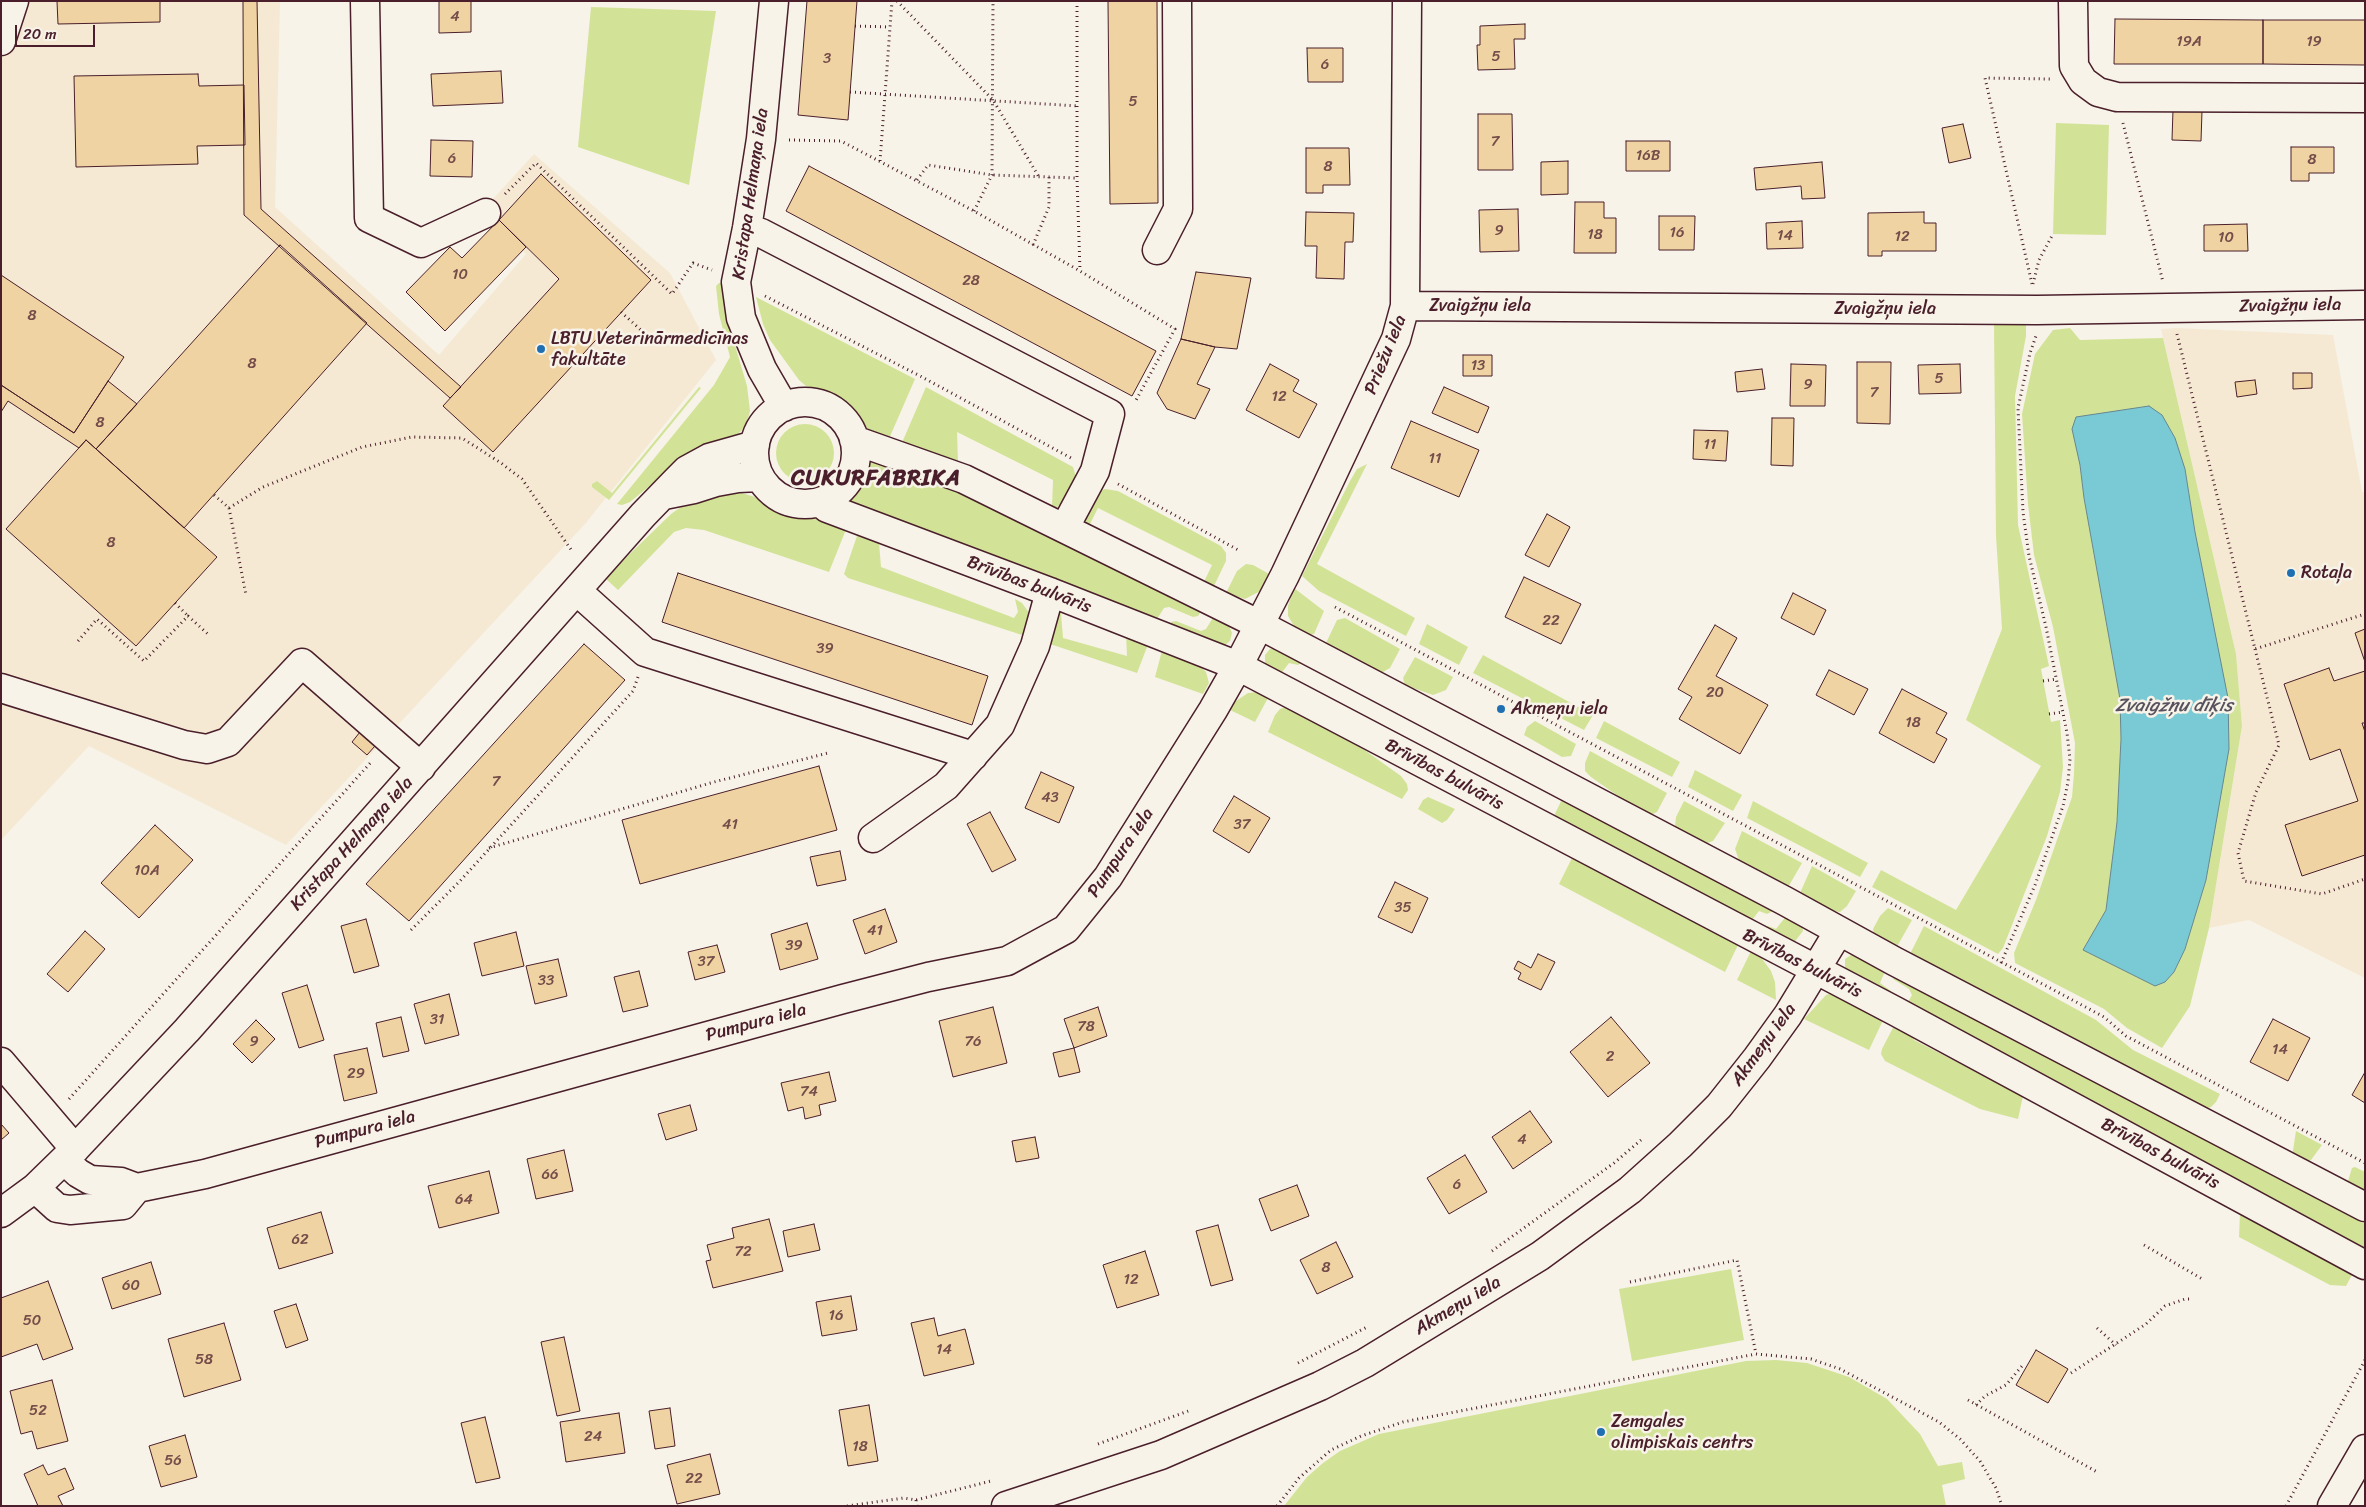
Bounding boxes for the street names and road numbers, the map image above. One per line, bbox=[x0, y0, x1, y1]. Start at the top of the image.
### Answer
street label: Kristapa Helmaņa iela bbox=[728, 107, 774, 281]
street label: Zvaigžņu iela bbox=[2239, 294, 2341, 318]
street label: Zvaigžņu iela bbox=[1429, 295, 1531, 317]
street label: Zvaigžņu iela bbox=[1834, 298, 1936, 320]
street label: Priežu iela bbox=[1360, 312, 1412, 398]
street label: Brīvības bulvāris bbox=[964, 551, 1094, 619]
street label: Brīvības bulvāris bbox=[1381, 735, 1507, 815]
street label: Kristapa Helmaņa iela bbox=[286, 773, 418, 915]
street label: Pumpura iela bbox=[1083, 804, 1159, 902]
street label: Brīvības bulvāris bbox=[1739, 925, 1865, 1003]
street label: Pumpura iela bbox=[703, 999, 809, 1047]
street label: Akmeņu iela bbox=[1727, 999, 1801, 1091]
street label: Pumpura iela bbox=[312, 1106, 418, 1154]
street label: Brīvības bulvāris bbox=[2097, 1114, 2223, 1194]
street label: Akmeņu iela bbox=[1411, 1272, 1505, 1340]

